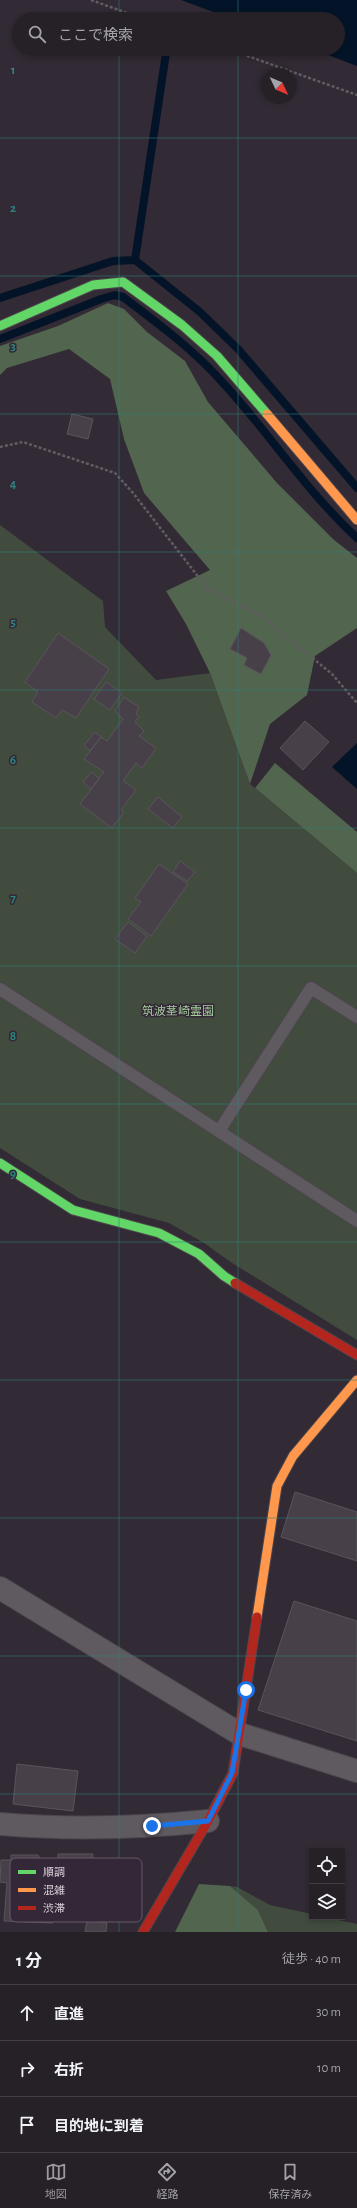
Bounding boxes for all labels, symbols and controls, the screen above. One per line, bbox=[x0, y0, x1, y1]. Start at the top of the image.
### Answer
search box bbox=[12, 12, 345, 56]
icon: search bbox=[26, 23, 48, 45]
text: ここで検索 bbox=[58, 28, 133, 43]
text: 1 bbox=[11, 64, 15, 77]
north arrow bbox=[261, 68, 297, 104]
text: 2 bbox=[10, 202, 16, 215]
text: 3 bbox=[10, 340, 16, 353]
text: 4 bbox=[10, 478, 17, 491]
text: 5 bbox=[10, 616, 16, 629]
text: 6 bbox=[10, 754, 16, 767]
text: 7 bbox=[10, 892, 16, 905]
park label: 筑波茎崎霊園 bbox=[142, 1004, 214, 1017]
text: 8 bbox=[10, 1030, 16, 1043]
text: 9 bbox=[10, 1168, 16, 1181]
route start bbox=[237, 1681, 255, 1699]
route end bbox=[143, 1817, 161, 1835]
map controls bbox=[309, 1848, 345, 1920]
button: locate bbox=[309, 1848, 345, 1884]
legend bbox=[10, 1858, 142, 1922]
text: 順調 bbox=[43, 1867, 65, 1878]
text: 混雑 bbox=[43, 1884, 65, 1896]
button: layers bbox=[309, 1884, 345, 1920]
text: 渋滞 bbox=[43, 1903, 65, 1914]
text: 1 分 bbox=[16, 1952, 42, 1969]
text: 徒歩 · 40 m bbox=[282, 1953, 341, 1966]
icon: ahead bbox=[16, 2002, 38, 2024]
text: 30 m bbox=[316, 2006, 341, 2019]
text: 直進 bbox=[54, 2007, 84, 2022]
icon: right bbox=[16, 2058, 38, 2080]
text: 10 m bbox=[317, 2062, 341, 2075]
text: 右折 bbox=[54, 2063, 84, 2078]
icon: arrive bbox=[16, 2114, 38, 2136]
text: 目的地に到着 bbox=[54, 2119, 144, 2134]
tab: 地図 bbox=[45, 2161, 67, 2201]
tab: 経路 bbox=[156, 2161, 178, 2201]
tab: 保存済み bbox=[268, 2161, 312, 2201]

